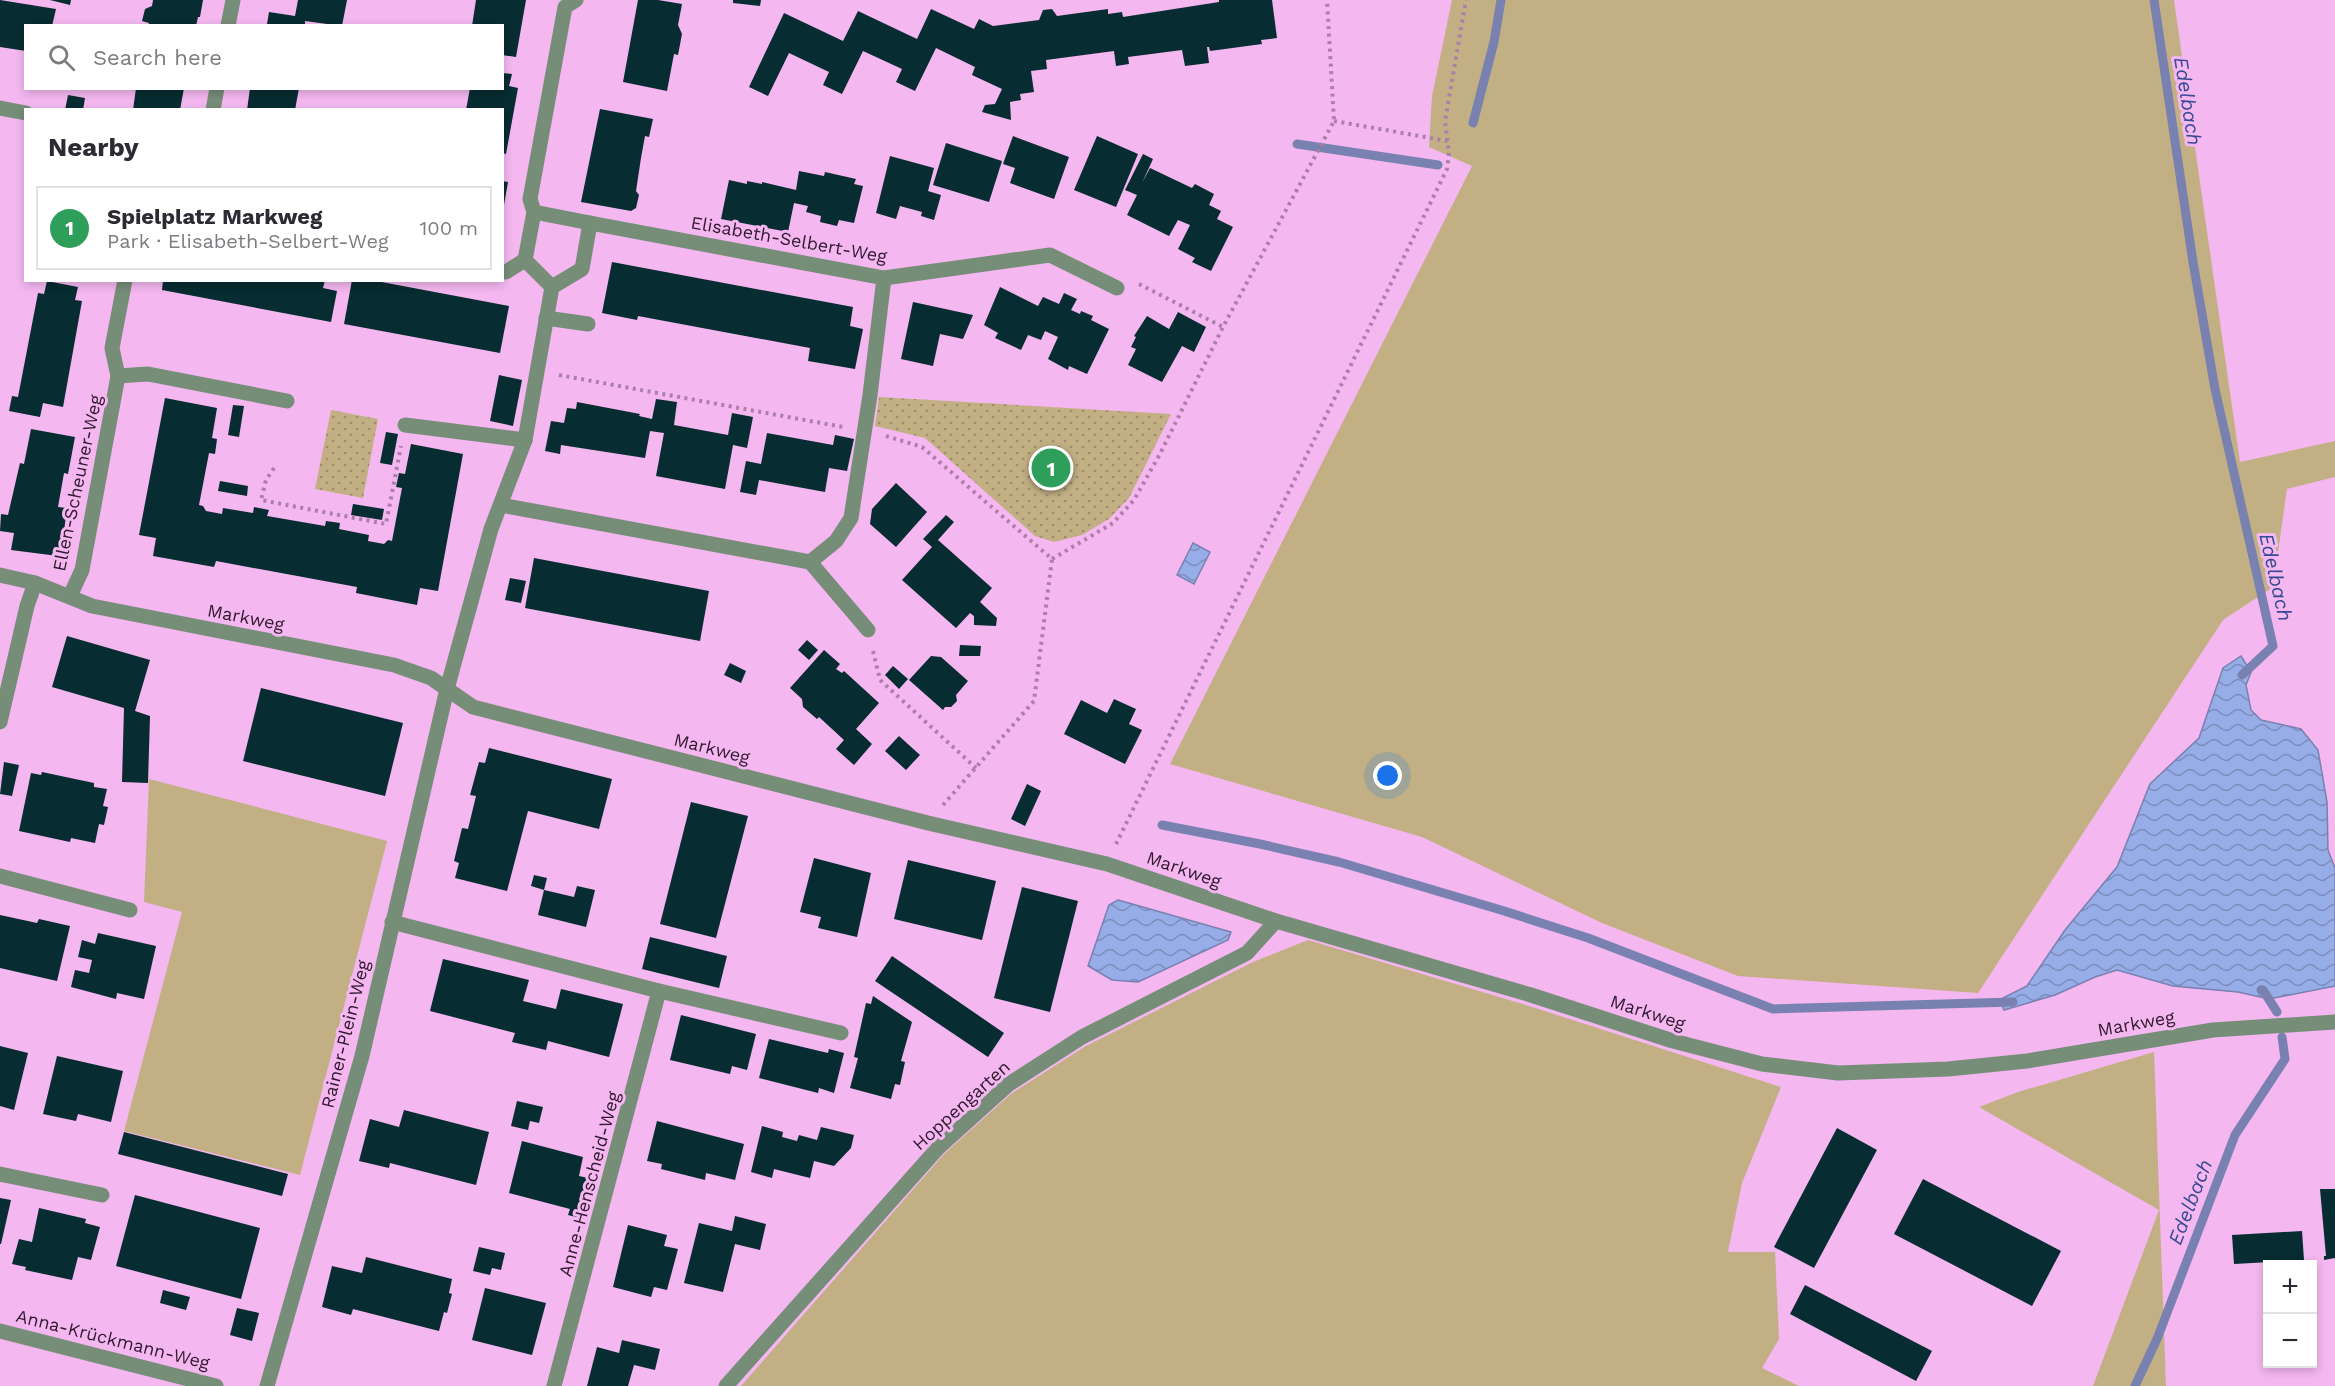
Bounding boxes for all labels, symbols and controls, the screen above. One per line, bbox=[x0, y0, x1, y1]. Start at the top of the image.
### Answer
search box bbox=[24, 24, 504, 90]
icon: search bbox=[45, 41, 78, 74]
text: Search here bbox=[93, 45, 222, 70]
water label: Edelbach bbox=[2169, 55, 2207, 147]
text: Nearby bbox=[48, 132, 139, 162]
text: Spielplatz Markweg bbox=[107, 204, 322, 229]
street label: Elisabeth-Selbert-Weg bbox=[689, 211, 889, 267]
text: 1 bbox=[65, 216, 74, 240]
text: 100 m bbox=[419, 216, 478, 240]
text: Park · Elisabeth-Selbert-Weg bbox=[107, 229, 389, 253]
street label: Ellen-Scheuner-Weg bbox=[48, 392, 106, 573]
pin: 1 bbox=[1032, 446, 1070, 490]
water label: Edelbach bbox=[2254, 531, 2298, 623]
street label: Markweg bbox=[206, 599, 287, 635]
street label: Markweg bbox=[672, 728, 753, 768]
your location bbox=[1373, 761, 1402, 790]
street label: Markweg bbox=[1144, 846, 1225, 892]
street label: Rainer-Plein-Weg bbox=[316, 957, 374, 1110]
street label: Markweg bbox=[1608, 990, 1689, 1034]
street label: Markweg bbox=[2096, 1006, 2177, 1040]
street label: Hoppengarten bbox=[908, 1056, 1014, 1154]
street label: Anne-Henscheid-Weg bbox=[554, 1089, 624, 1279]
water label: Edelbach bbox=[2163, 1156, 2217, 1248]
map controls bbox=[2263, 1260, 2317, 1368]
button: + bbox=[2263, 1260, 2317, 1314]
street label: Anna-Krückmann-Weg bbox=[14, 1305, 212, 1373]
button: − bbox=[2263, 1314, 2317, 1368]

